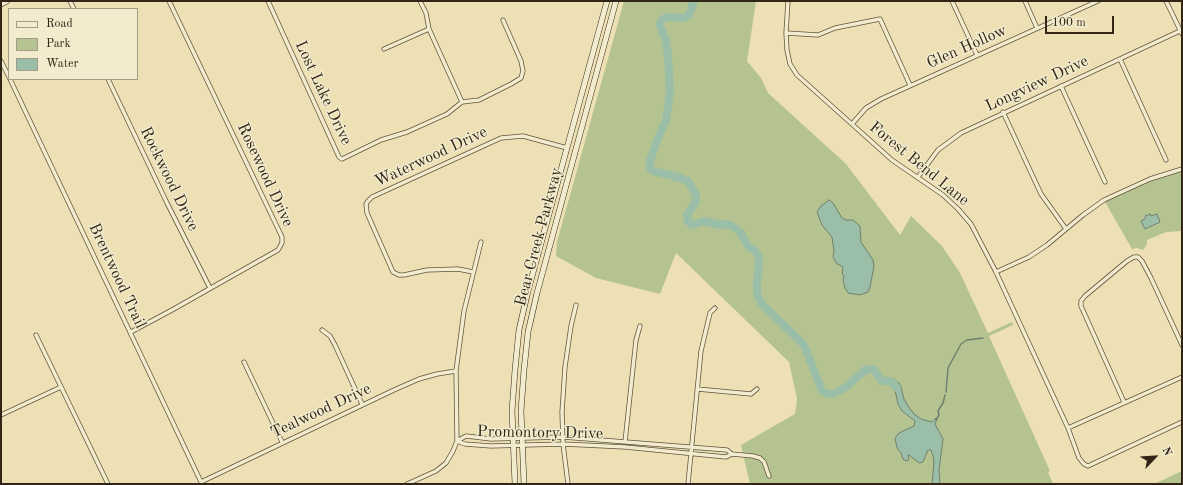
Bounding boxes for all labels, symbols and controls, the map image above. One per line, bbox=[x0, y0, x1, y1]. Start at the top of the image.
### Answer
legend bbox=[8, 8, 138, 80]
scale bar bbox=[1047, 8, 1116, 34]
text: 100 m bbox=[1052, 17, 1086, 29]
text: Road bbox=[46, 18, 73, 30]
street label: Glen Hollow bbox=[924, 21, 1010, 73]
text: Park bbox=[46, 38, 71, 50]
street label: Lost Lake Drive bbox=[290, 38, 356, 148]
street label: Longview Drive bbox=[982, 52, 1092, 116]
text: Water bbox=[46, 58, 78, 70]
street label: Forest Bend Lane bbox=[865, 118, 973, 210]
street label: Rosewood Drive bbox=[233, 120, 297, 230]
street label: Waterwood Drive bbox=[372, 123, 490, 191]
street label: Rockwood Drive bbox=[136, 124, 202, 234]
street label: Bear Creek Parkway bbox=[511, 165, 567, 309]
street label: Brentwood Trail bbox=[84, 220, 150, 332]
street label: Tealwood Drive bbox=[268, 379, 374, 443]
street label: Promontory Drive bbox=[477, 422, 603, 444]
north arrow bbox=[1135, 437, 1175, 477]
text: N bbox=[1160, 446, 1173, 458]

